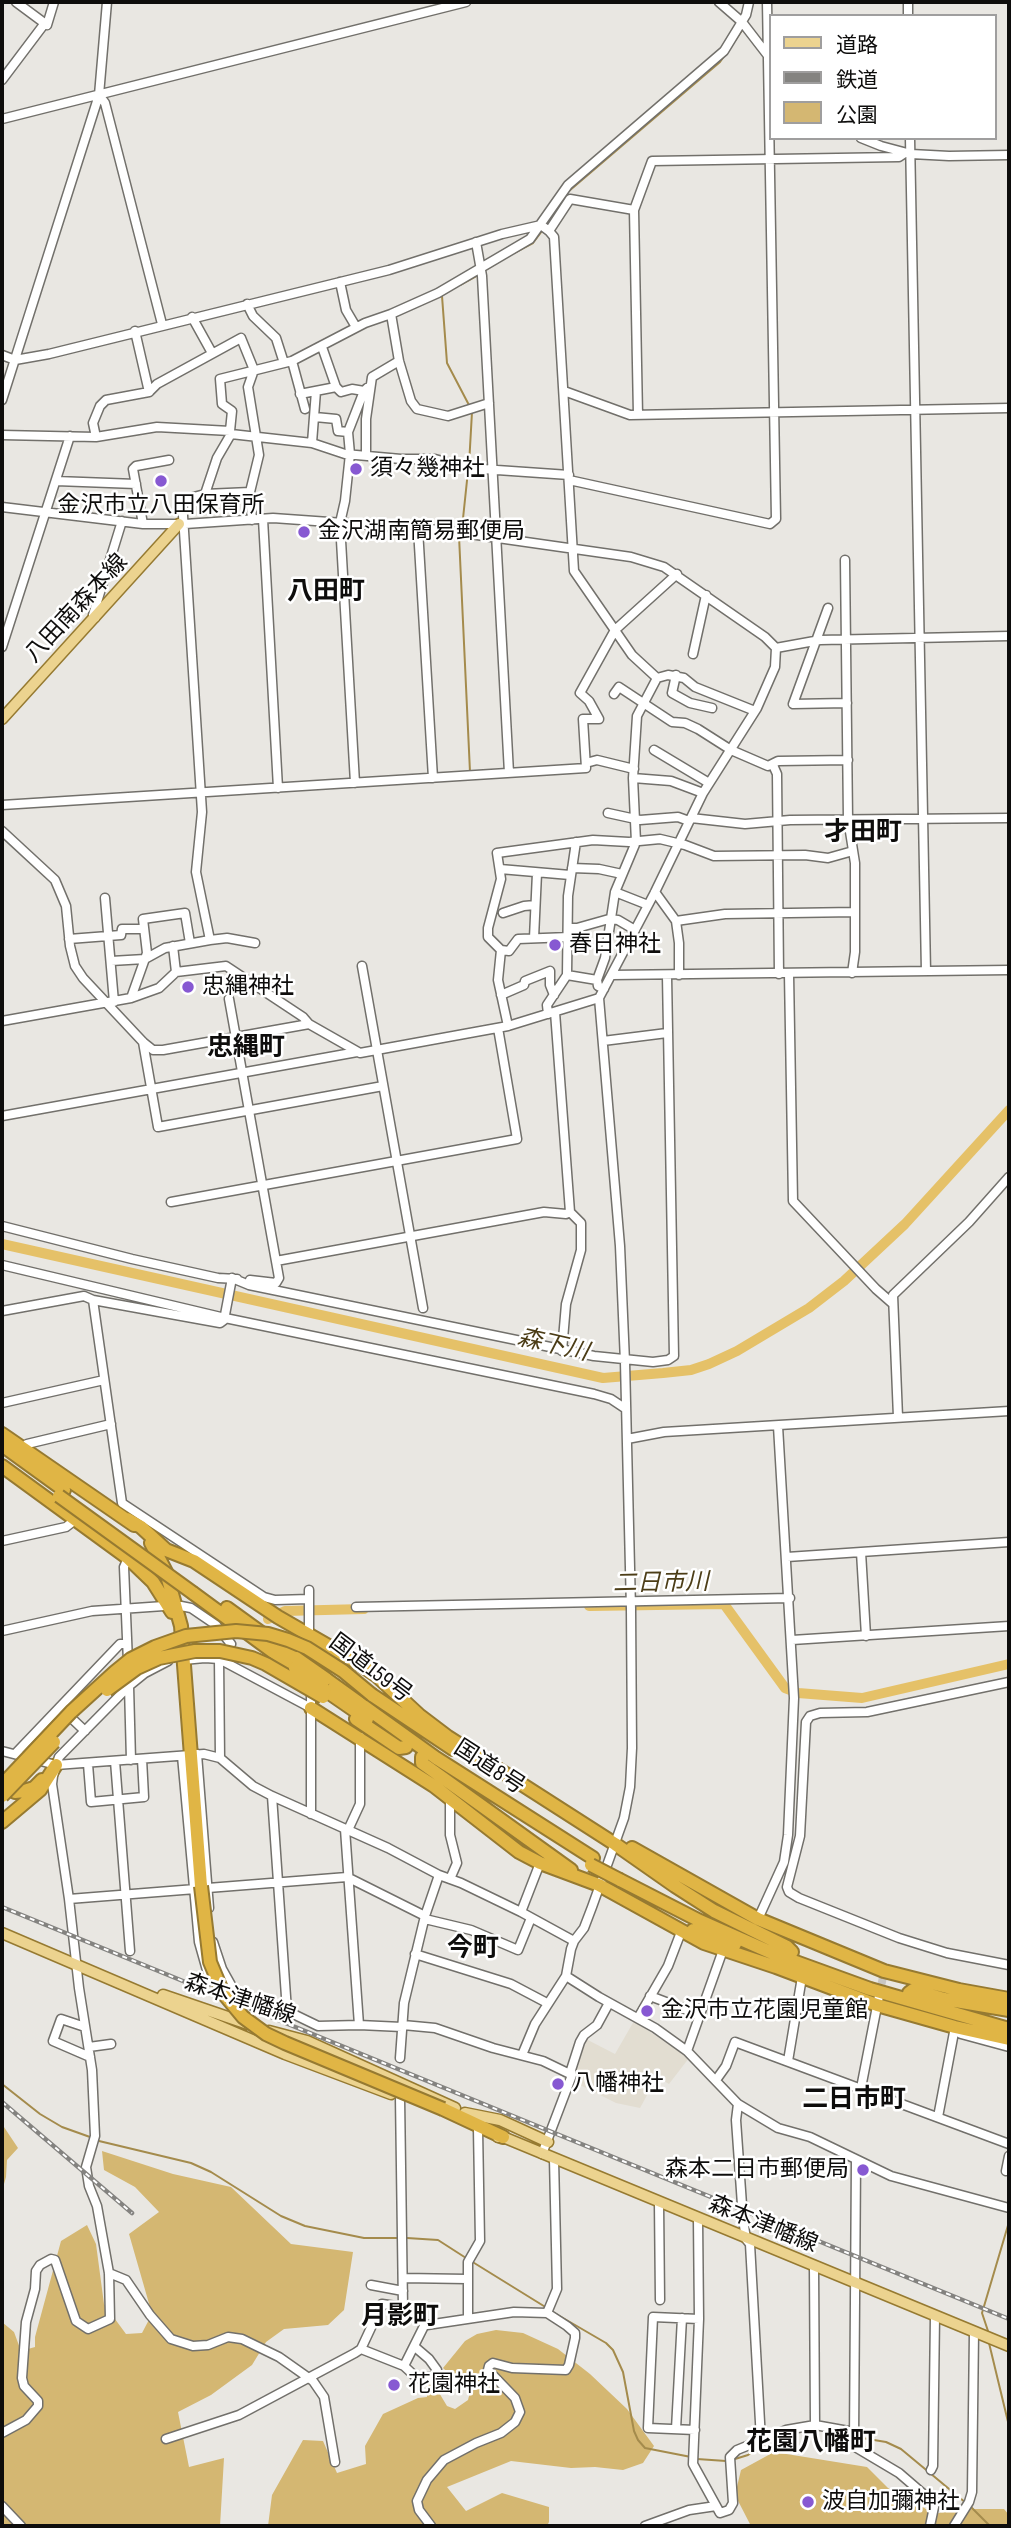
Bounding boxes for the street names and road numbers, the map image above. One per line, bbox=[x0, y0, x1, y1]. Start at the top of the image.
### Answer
street label: 八田南森本線 bbox=[20, 549, 134, 669]
street label: 国道159号 bbox=[323, 1629, 417, 1709]
street label: 国道8号 bbox=[448, 1735, 530, 1801]
street label: 森本津幡線 bbox=[181, 1969, 299, 2031]
street label: 森本津幡線 bbox=[705, 2191, 821, 2259]

